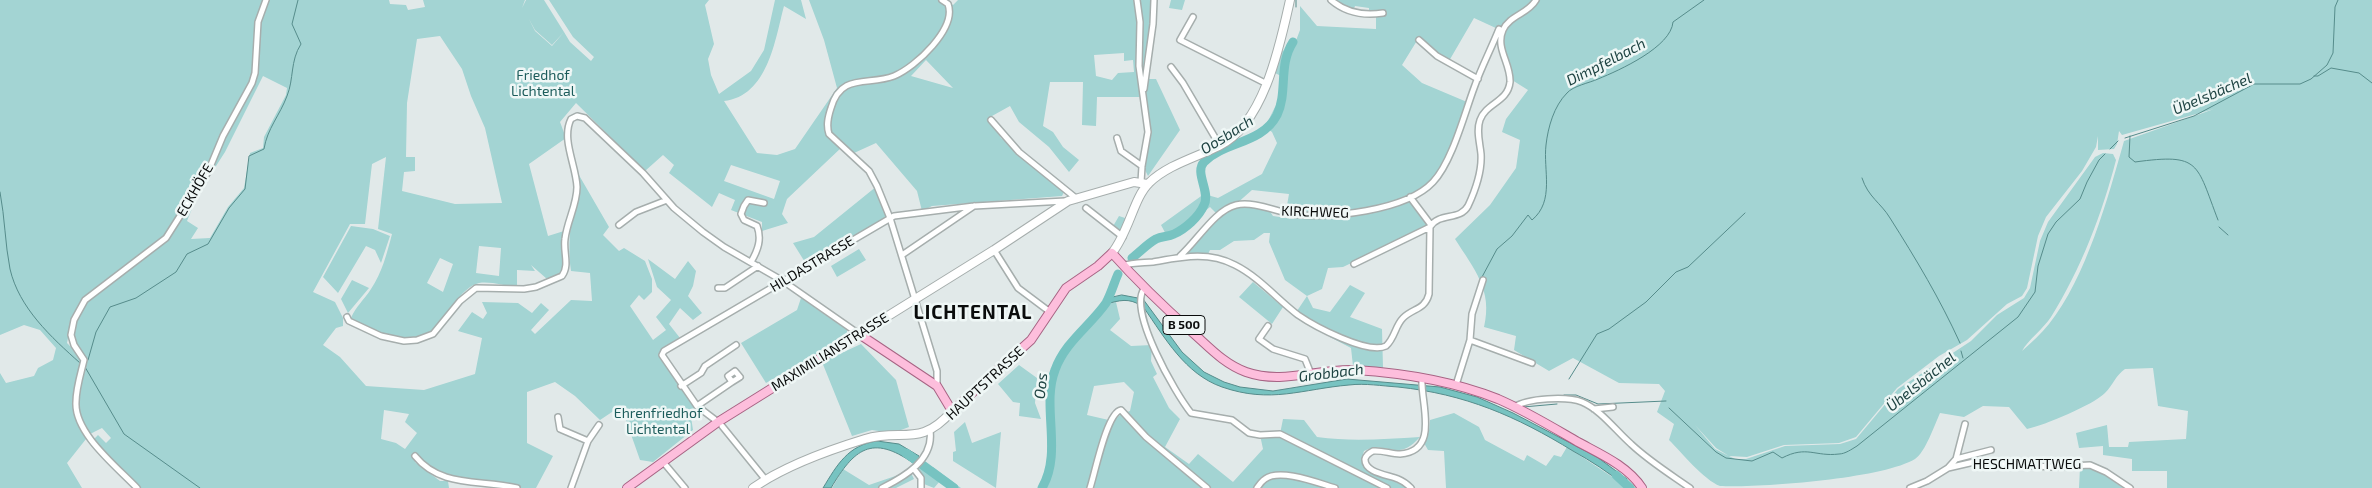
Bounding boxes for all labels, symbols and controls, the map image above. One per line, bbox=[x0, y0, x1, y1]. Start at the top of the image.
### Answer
water label: Dimpfelbach bbox=[1563, 34, 1649, 90]
park label: Friedhof Lichtental bbox=[511, 67, 575, 100]
water label: Übelsbächel bbox=[2170, 69, 2254, 119]
water label: Oosbach bbox=[1197, 112, 1257, 158]
street label: ECKHÖFE bbox=[173, 161, 217, 219]
street label: KIRCHWEG bbox=[1281, 202, 1349, 222]
street label: HILDASTRASSE bbox=[767, 232, 857, 296]
district label: LICHTENTAL bbox=[912, 302, 1034, 324]
street label: MAXIMILIANSTRASSE bbox=[768, 309, 892, 395]
road number: B 500 bbox=[1163, 316, 1205, 334]
street label: HAUPTSTRASSE bbox=[942, 343, 1028, 423]
water label: Übelsbächel bbox=[1883, 349, 1959, 415]
water label: Grobbach bbox=[1297, 360, 1365, 386]
water label: Oos bbox=[1031, 372, 1051, 400]
park label: Ehrenfriedhof Lichtental bbox=[614, 405, 702, 438]
street label: HESCHMATTWEG bbox=[1973, 456, 2081, 472]

